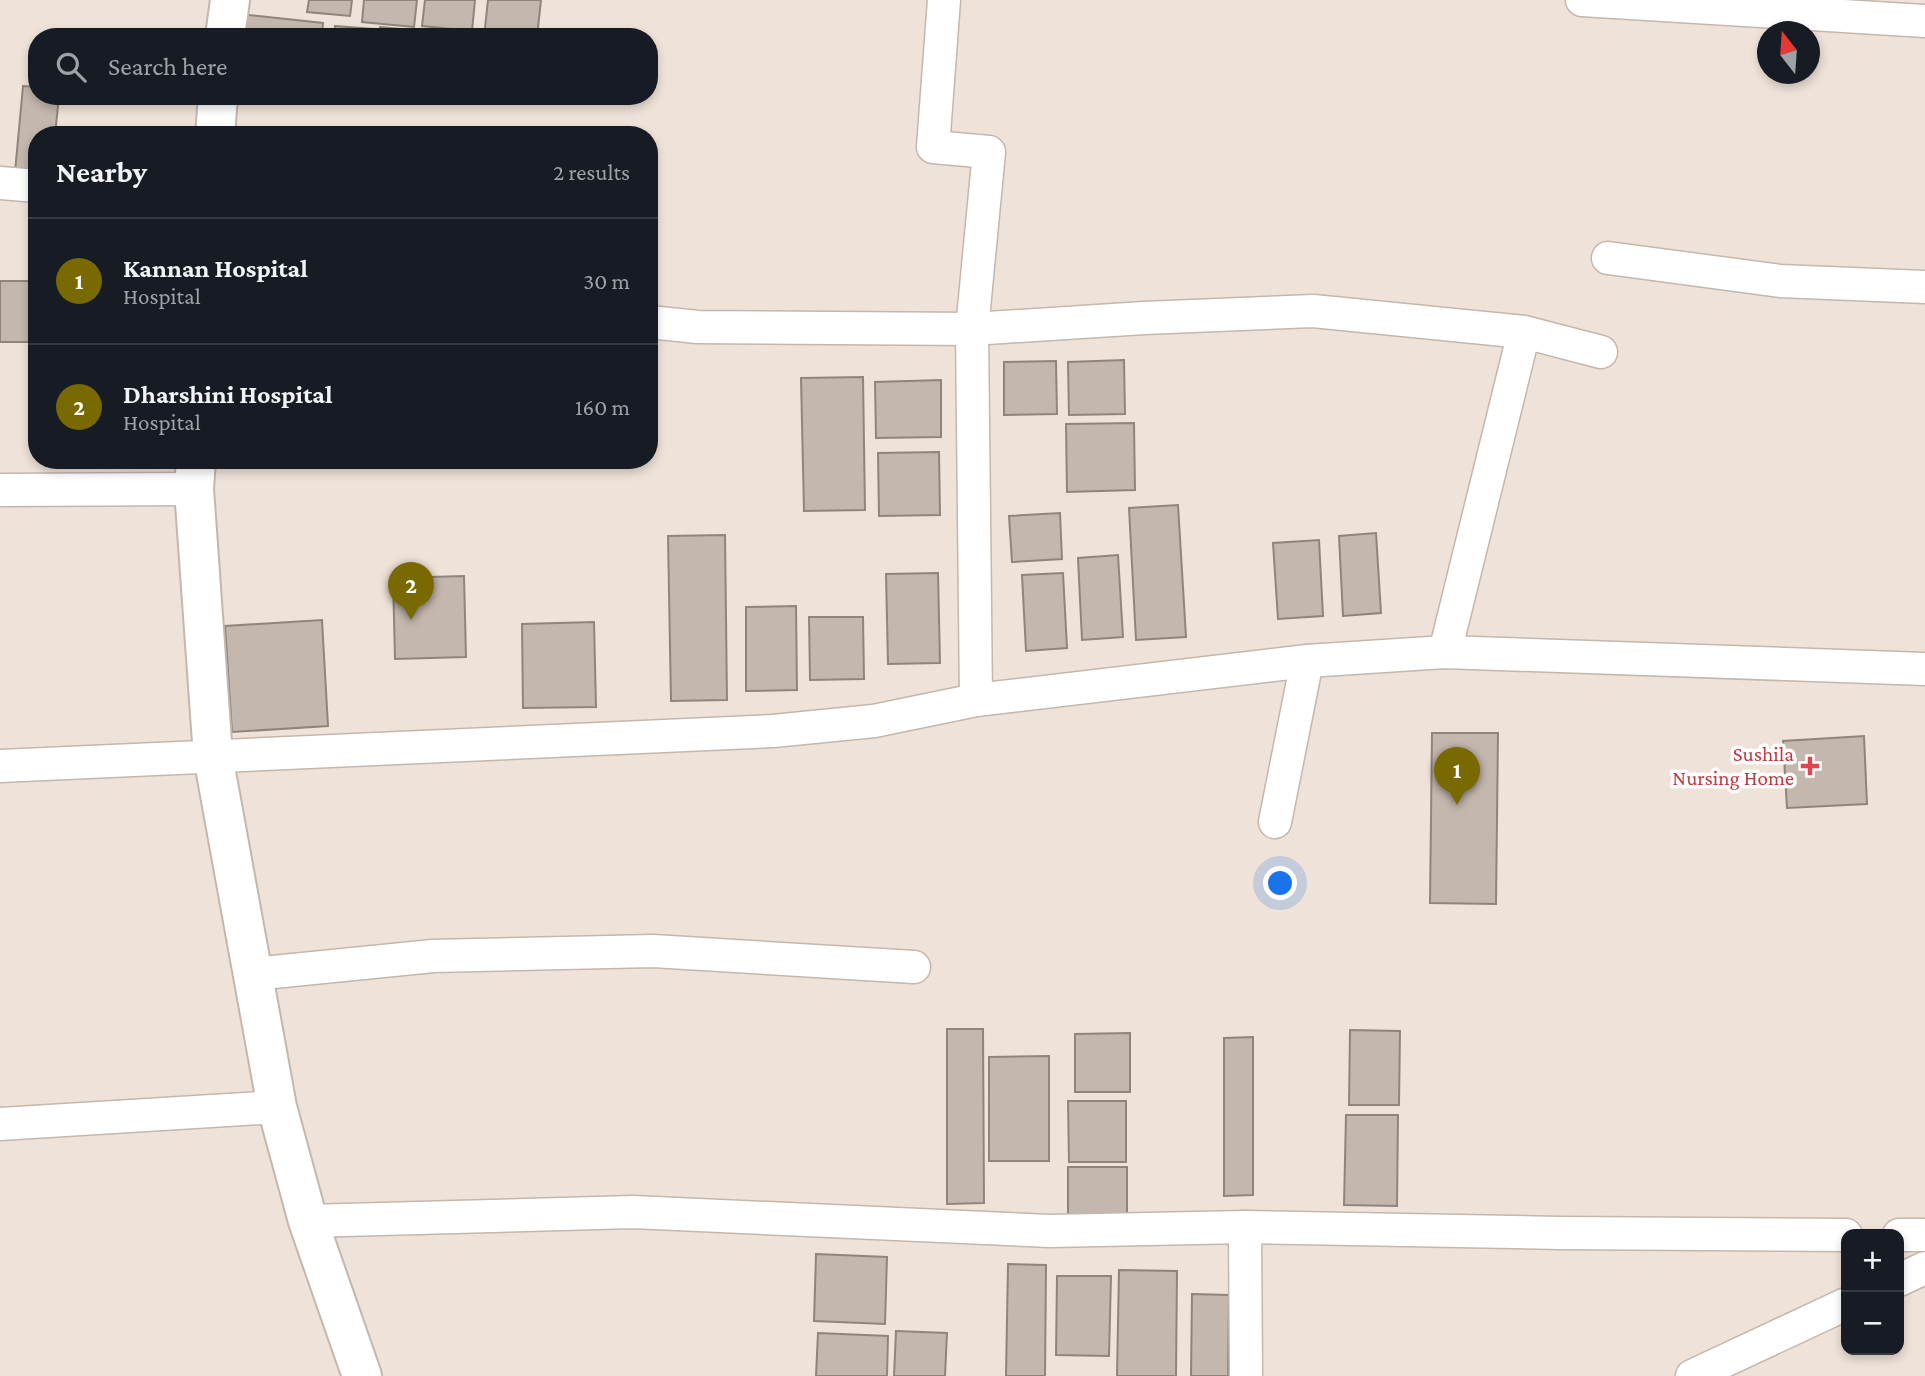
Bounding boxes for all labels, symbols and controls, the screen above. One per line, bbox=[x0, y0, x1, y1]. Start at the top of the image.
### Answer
north arrow bbox=[1757, 21, 1820, 84]
search box bbox=[28, 28, 658, 105]
icon: search bbox=[52, 48, 90, 86]
text: Search here bbox=[108, 52, 227, 81]
text: Nearby bbox=[56, 155, 147, 188]
text: 2 results bbox=[553, 159, 630, 185]
text: Kannan Hospital bbox=[123, 254, 308, 283]
text: 1 bbox=[75, 268, 83, 294]
text: 30 m bbox=[583, 268, 630, 294]
text: Hospital bbox=[123, 283, 201, 309]
text: Dharshini Hospital bbox=[123, 380, 332, 409]
text: 2 bbox=[73, 394, 85, 420]
text: 160 m bbox=[575, 394, 630, 420]
text: Hospital bbox=[123, 409, 201, 435]
pin: 2 bbox=[388, 562, 434, 620]
place label: Sushila Nursing Home bbox=[1672, 742, 1794, 790]
pin: 1 bbox=[1434, 747, 1480, 805]
marker: Sushila Nursing Home bbox=[1800, 756, 1820, 776]
your location bbox=[1263, 866, 1297, 900]
map controls bbox=[1841, 1229, 1904, 1355]
button: + bbox=[1841, 1229, 1904, 1292]
button: − bbox=[1841, 1292, 1904, 1355]

